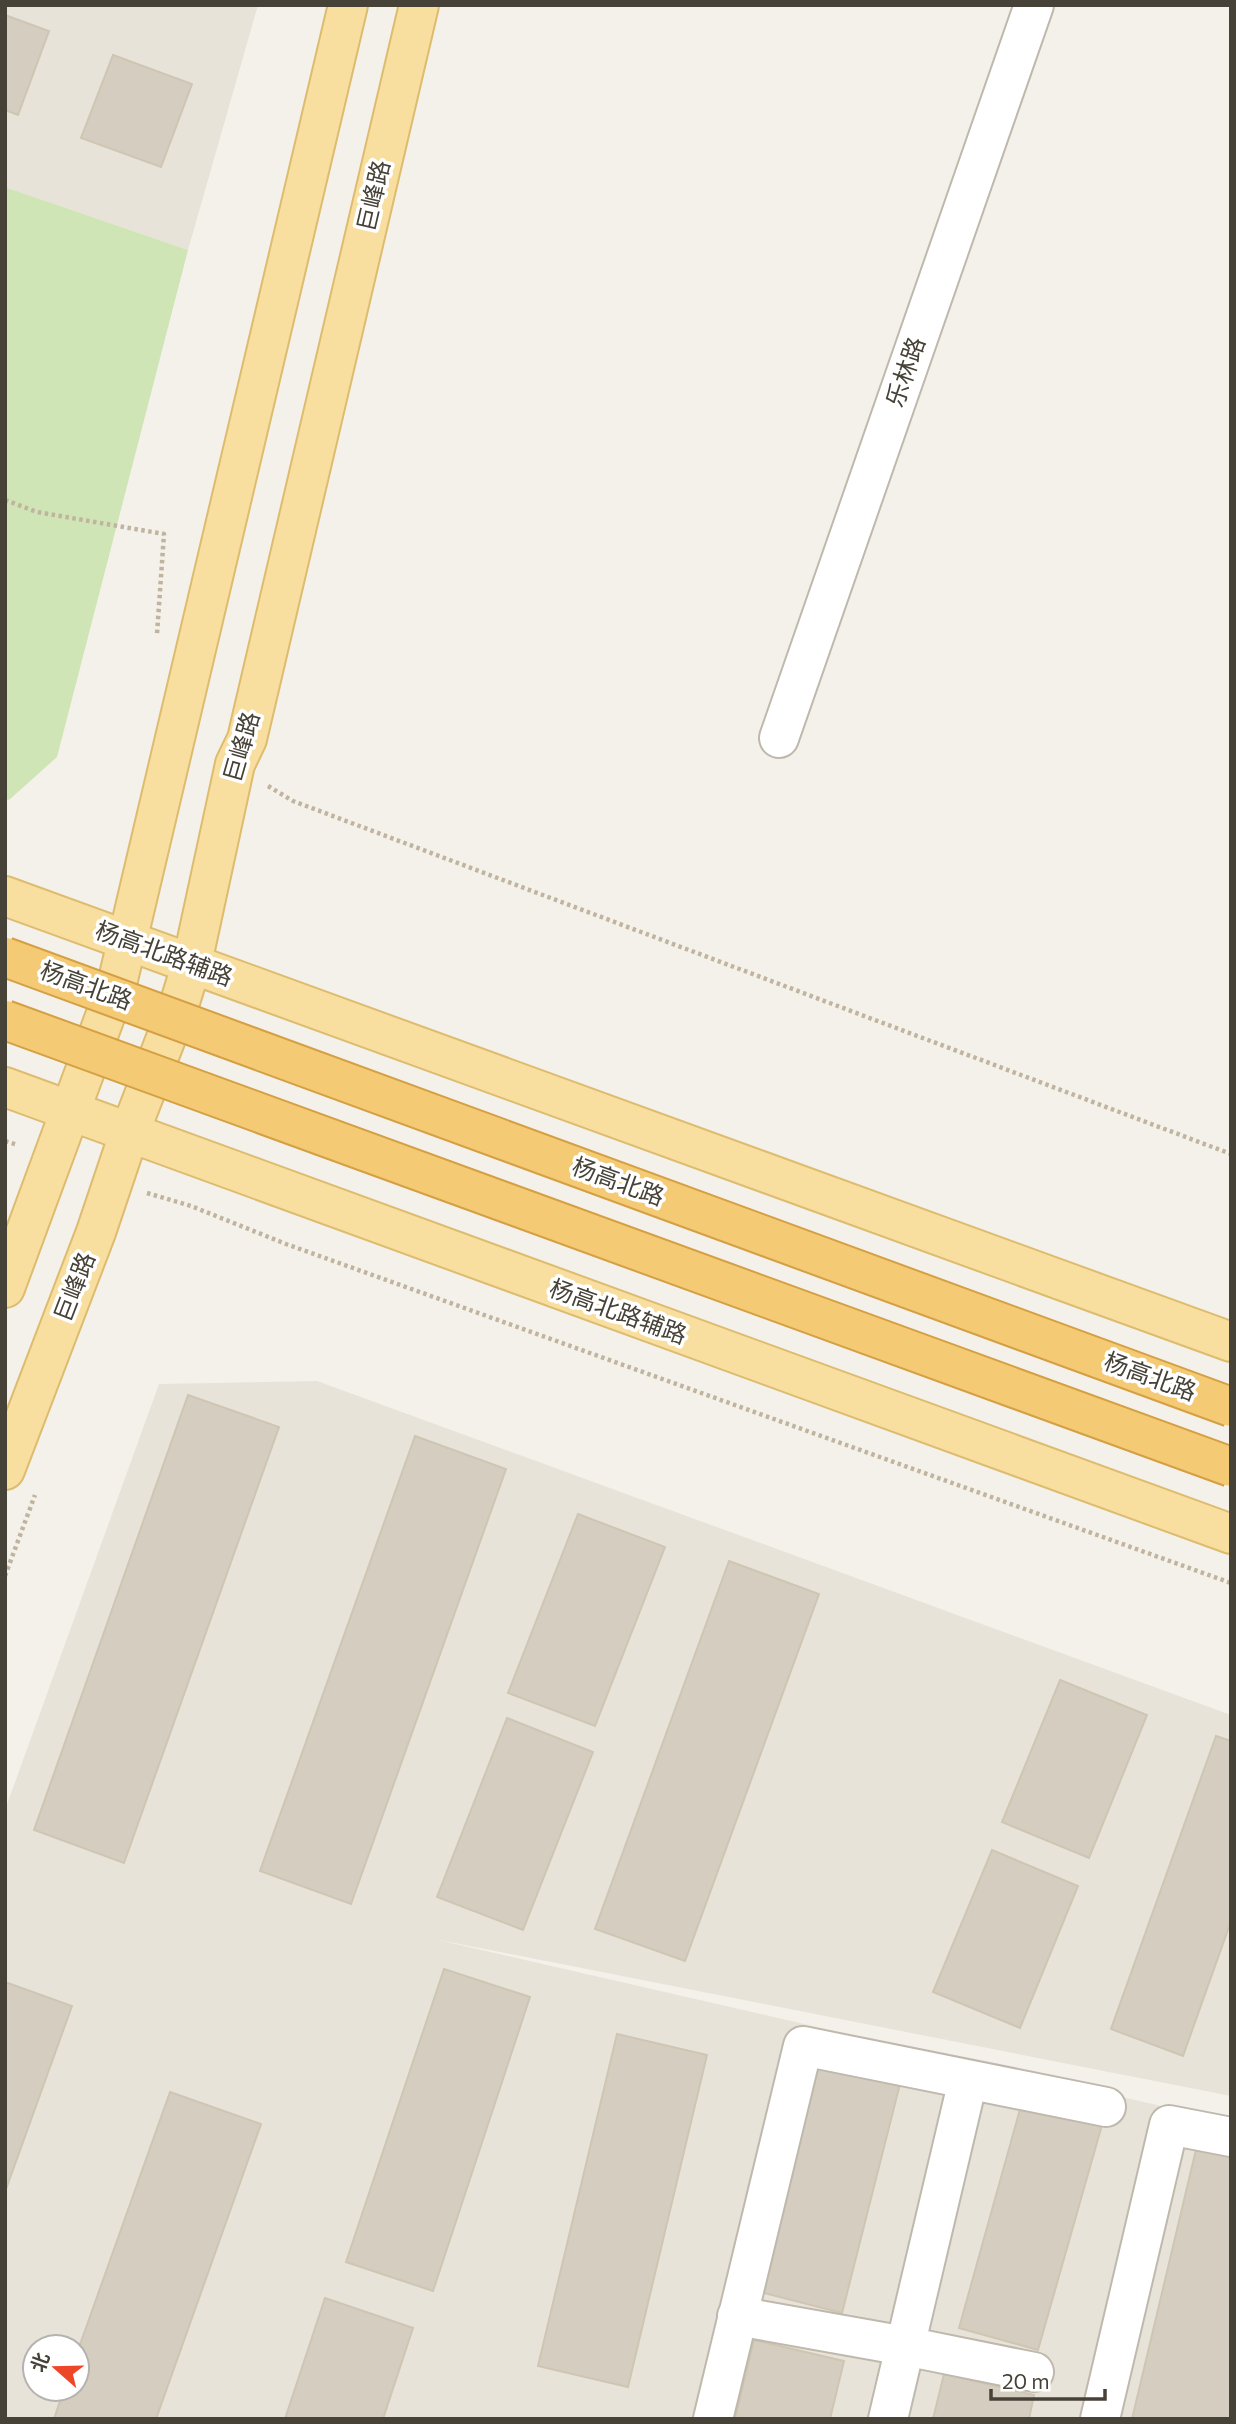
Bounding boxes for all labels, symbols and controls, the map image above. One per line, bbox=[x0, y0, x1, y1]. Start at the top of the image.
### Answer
street label: 巨峰路 bbox=[350, 157, 395, 234]
street label: 乐林路 bbox=[879, 333, 930, 410]
street label: 巨峰路 bbox=[217, 708, 264, 785]
street label: 杨高北路辅路 bbox=[92, 914, 237, 991]
street label: 杨高北路 bbox=[36, 955, 137, 1015]
street label: 杨高北路 bbox=[568, 1151, 669, 1211]
street label: 巨峰路 bbox=[47, 1248, 100, 1325]
street label: 杨高北路辅路 bbox=[546, 1272, 691, 1349]
street label: 杨高北路 bbox=[1100, 1346, 1201, 1406]
north arrow bbox=[21, 2333, 91, 2403]
text: 北 bbox=[25, 2349, 54, 2375]
scale bar bbox=[991, 2358, 1105, 2402]
text: 20 m bbox=[1002, 2368, 1050, 2393]

